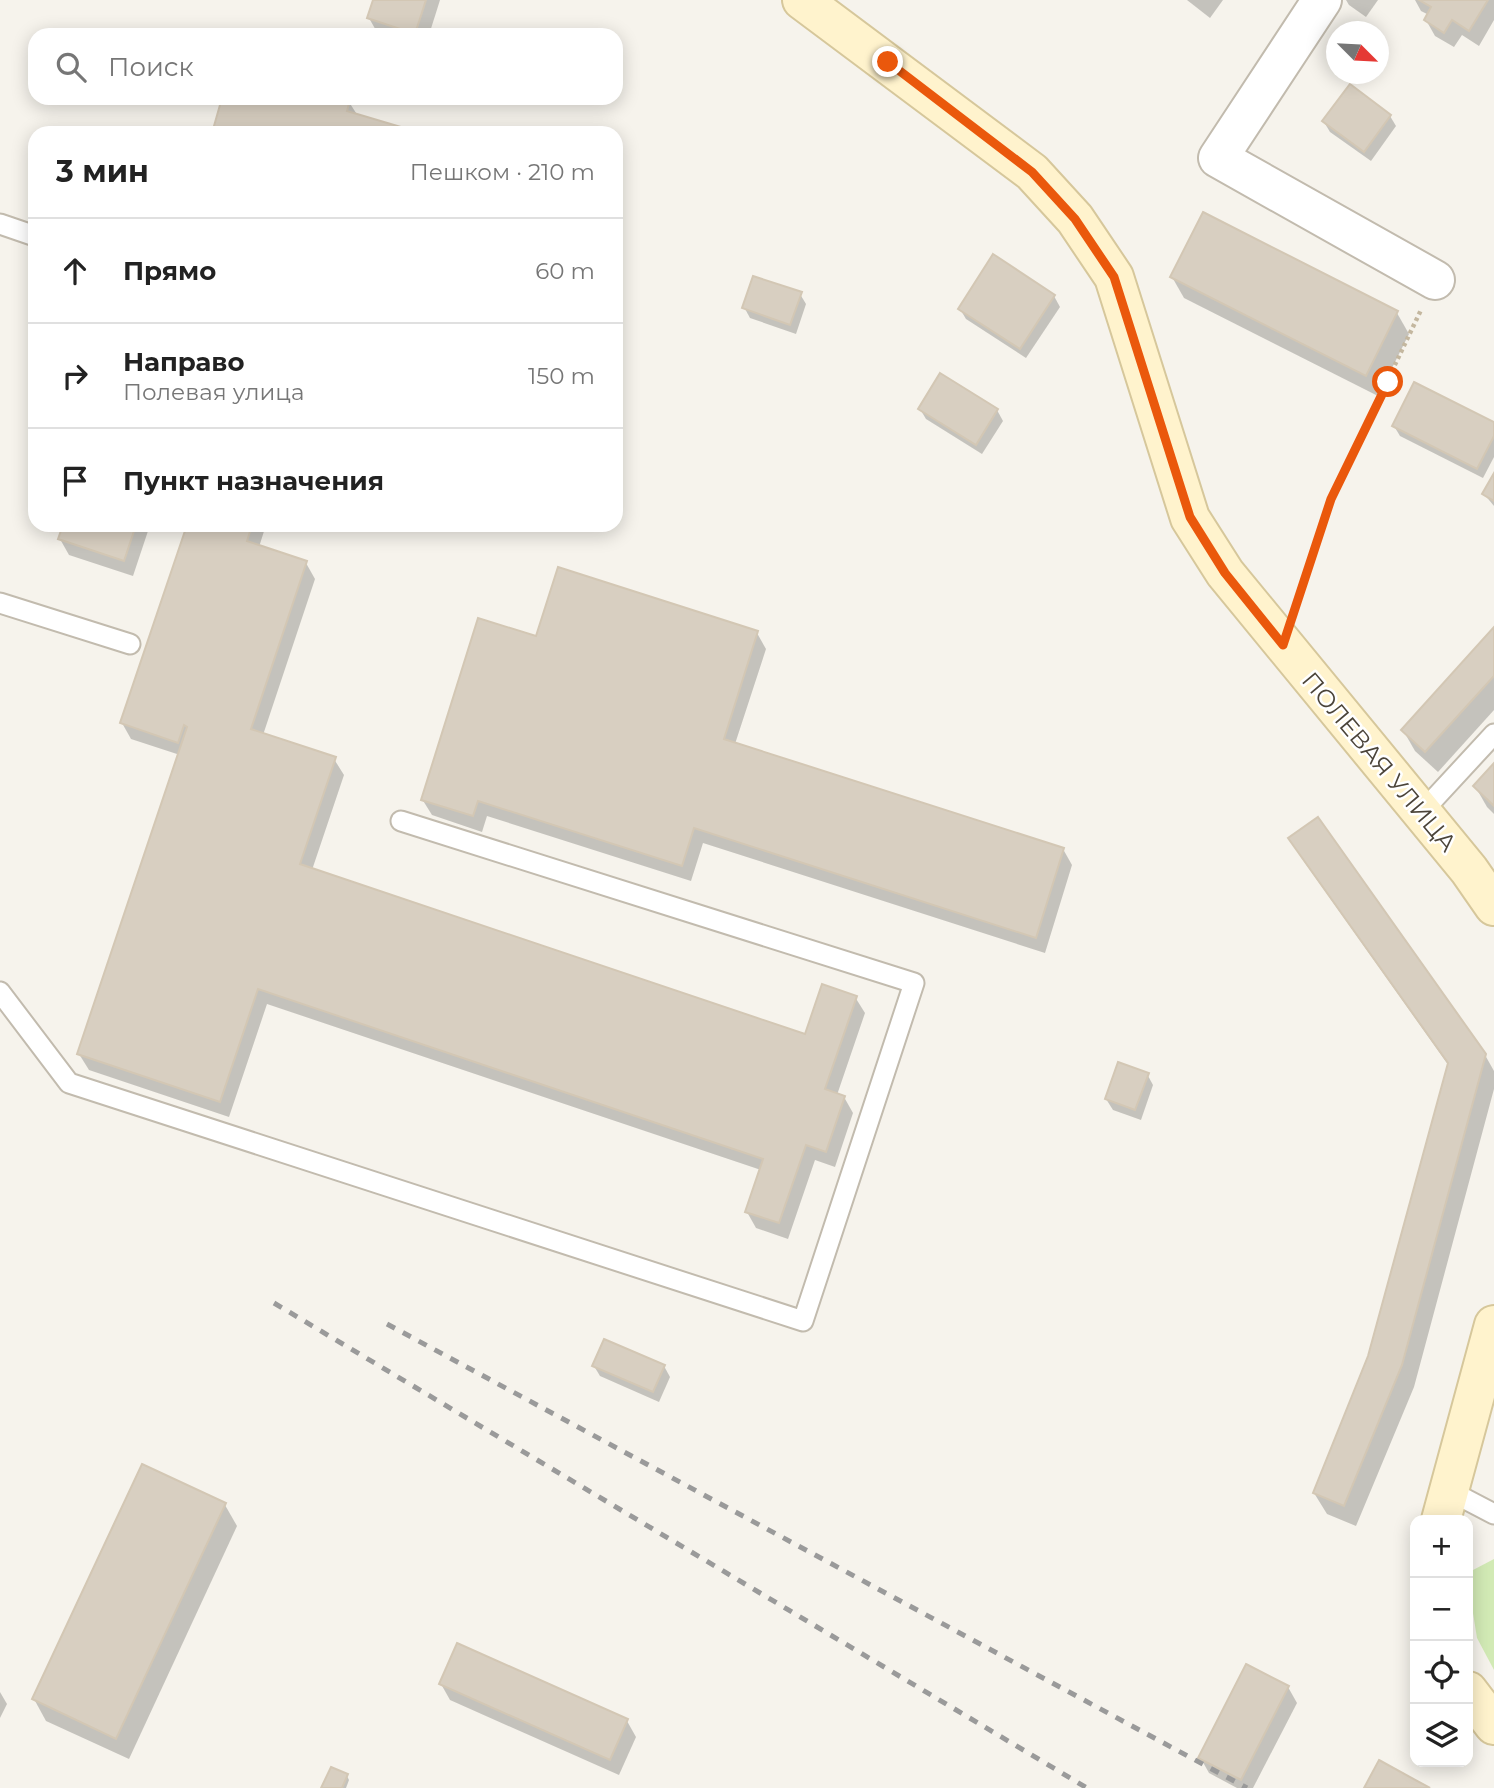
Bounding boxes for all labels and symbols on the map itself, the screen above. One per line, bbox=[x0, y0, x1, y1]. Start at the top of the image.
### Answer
north arrow bbox=[1326, 21, 1389, 84]
route end bbox=[872, 46, 903, 77]
route start bbox=[1372, 366, 1403, 397]
street label: ПОЛЕВАЯ УЛИЦА bbox=[1296, 666, 1463, 857]

